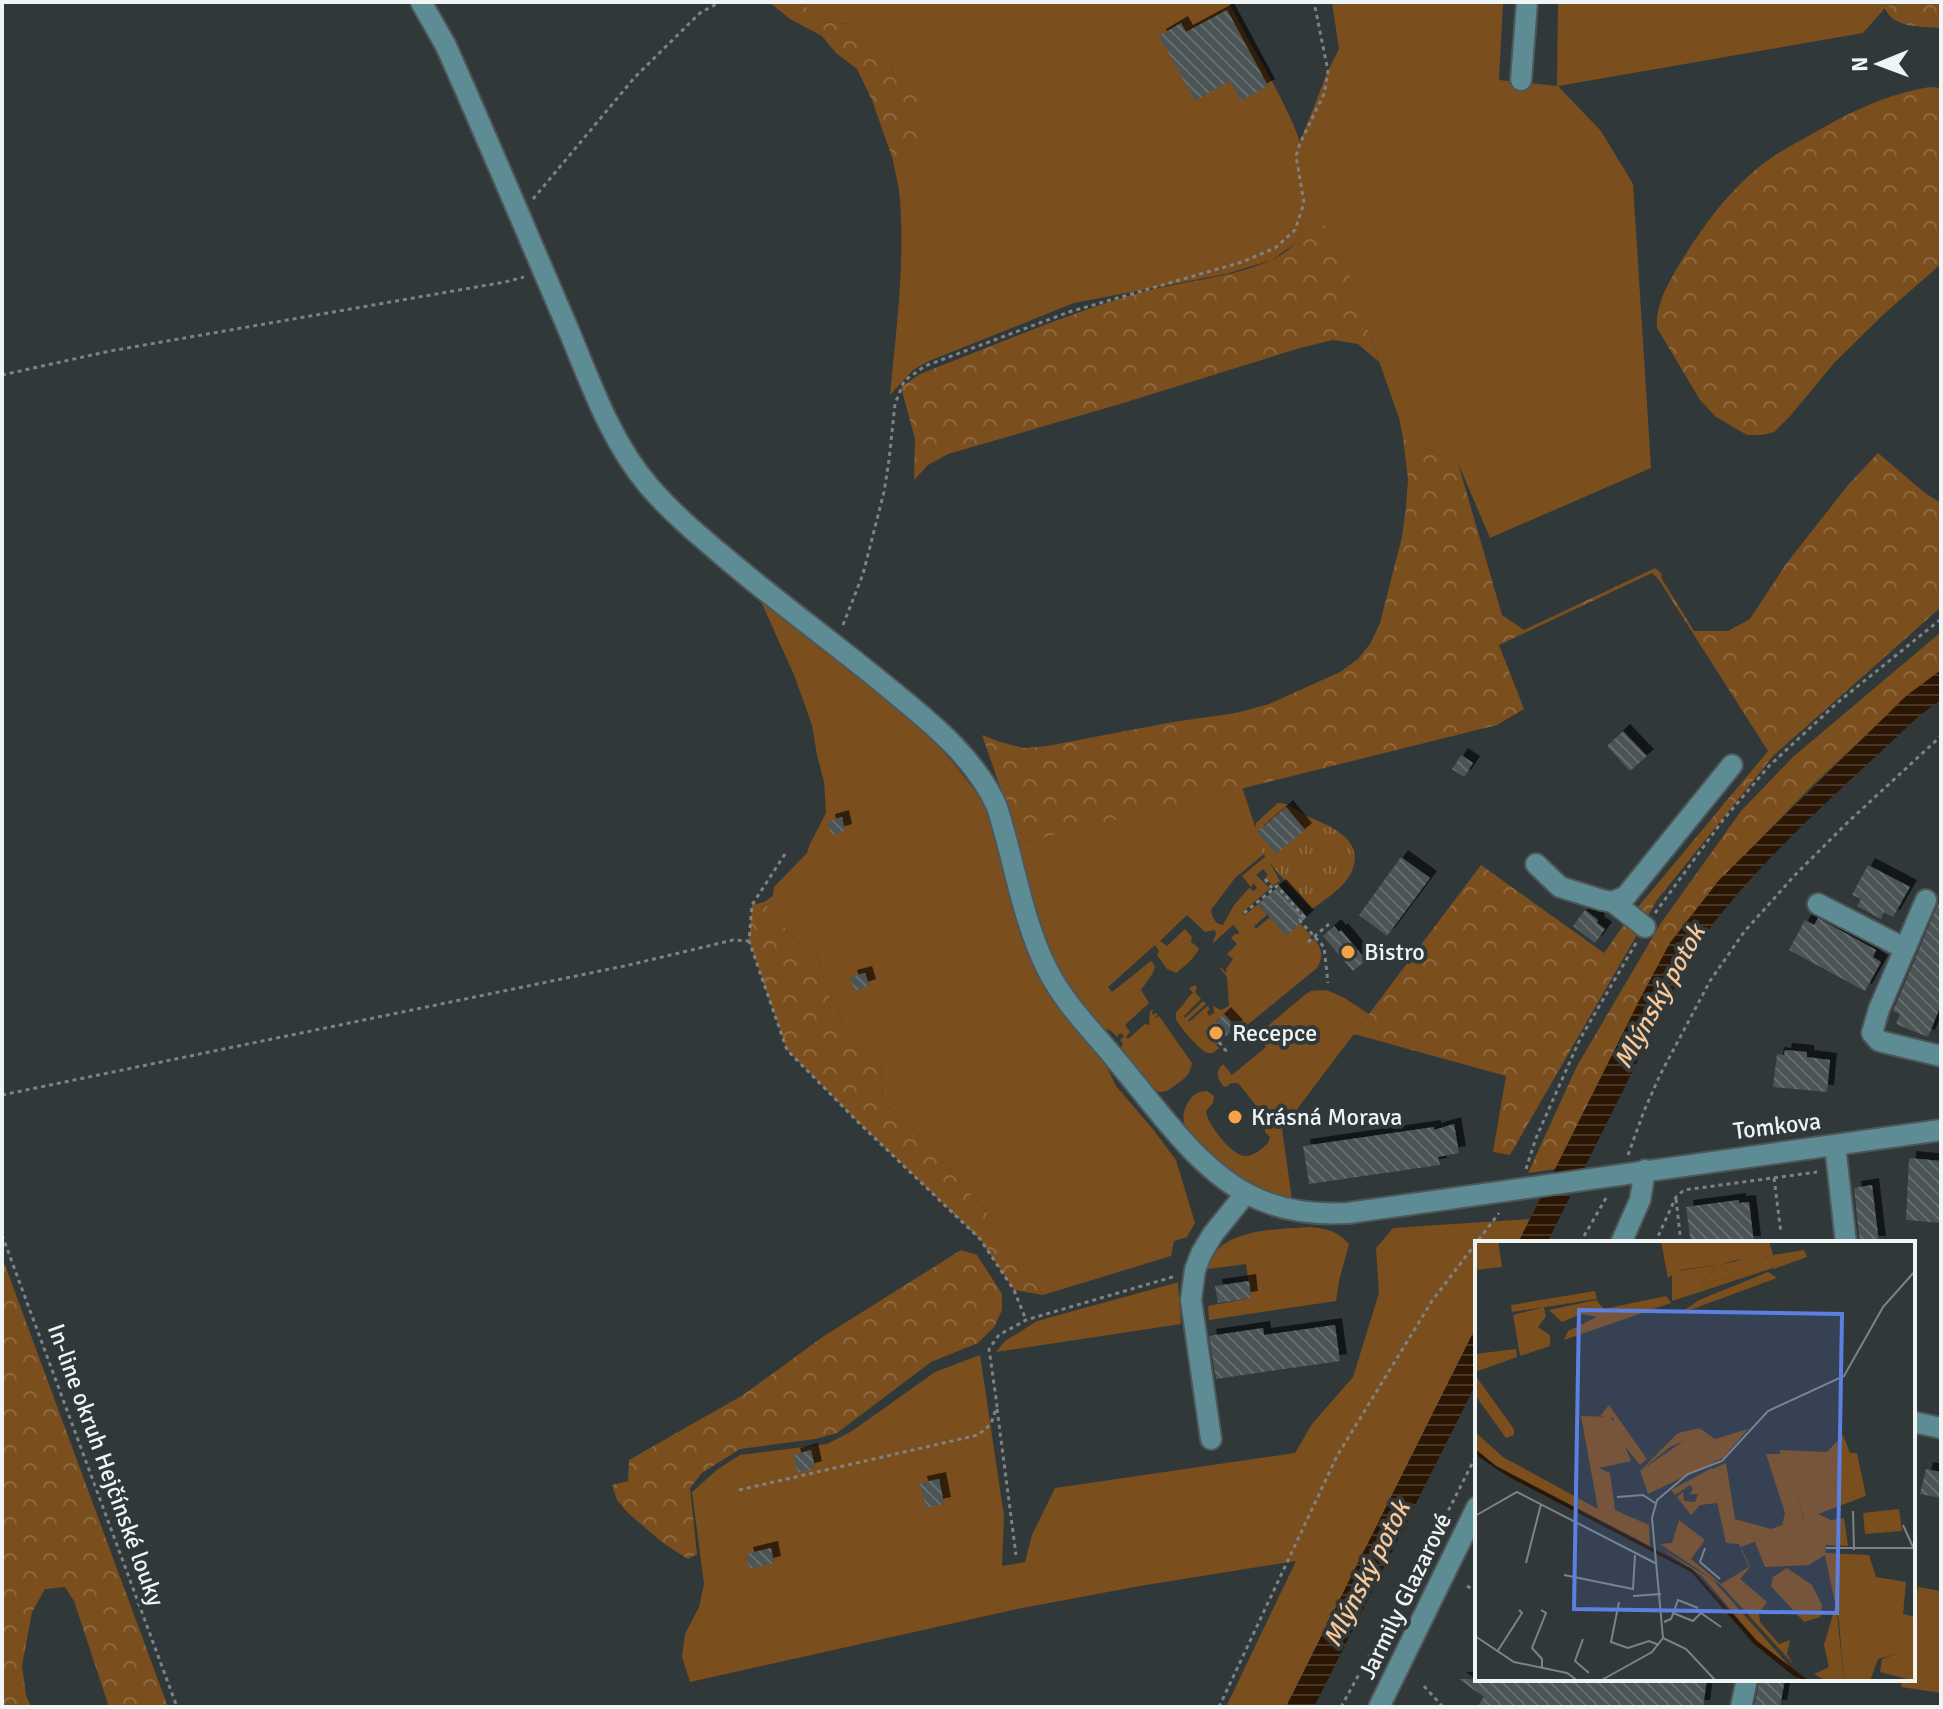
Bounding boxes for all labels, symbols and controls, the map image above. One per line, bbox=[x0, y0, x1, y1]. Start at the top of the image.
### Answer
north arrow bbox=[1839, 24, 1919, 104]
text: N bbox=[1846, 56, 1873, 72]
water label: Mlýnský potok bbox=[1607, 918, 1714, 1074]
place label: Bistro bbox=[1364, 937, 1425, 967]
marker: Bistro bbox=[1339, 943, 1357, 961]
place label: Recepce bbox=[1232, 1018, 1317, 1048]
marker: Recepce bbox=[1207, 1024, 1225, 1042]
place label: Krásná Morava bbox=[1251, 1102, 1403, 1132]
street label: Tomkova bbox=[1731, 1106, 1823, 1146]
marker: Krásná Morava bbox=[1226, 1108, 1244, 1126]
inset map bbox=[1475, 1241, 1915, 1681]
street label: In-line okruh Hejčínské louky bbox=[41, 1320, 171, 1610]
water label: Mlýnský potok bbox=[1317, 1494, 1418, 1652]
street label: Jarmily Glazarové bbox=[1352, 1508, 1458, 1684]

